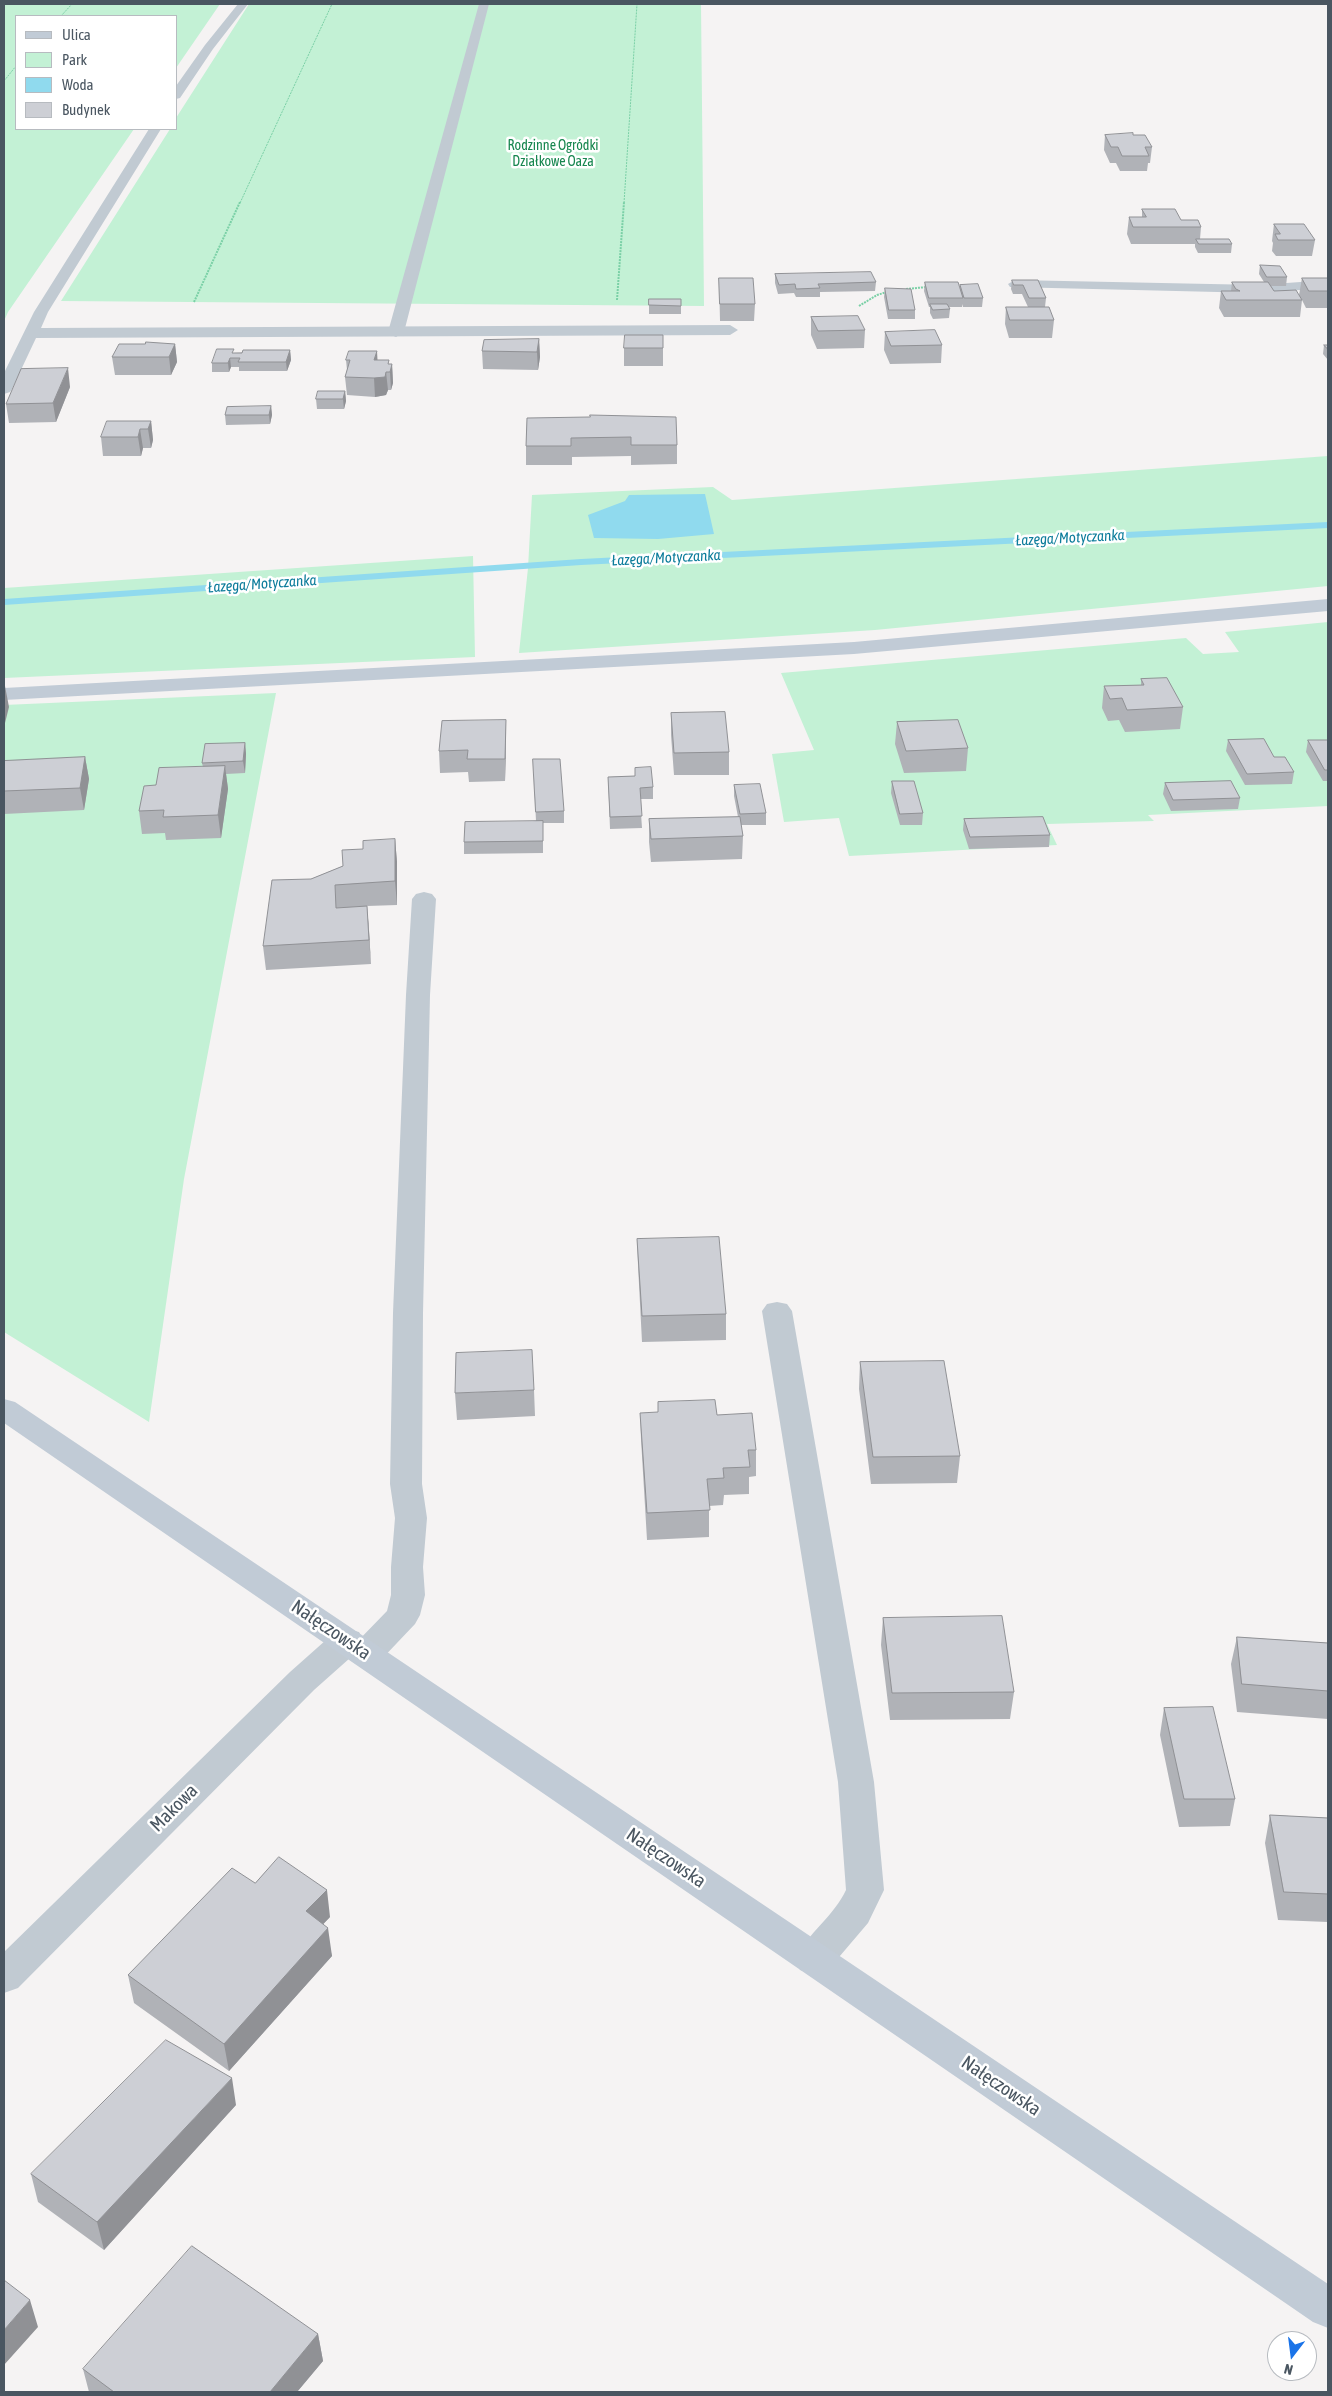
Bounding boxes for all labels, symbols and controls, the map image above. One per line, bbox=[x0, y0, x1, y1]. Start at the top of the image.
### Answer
legend bbox=[15, 15, 178, 130]
text: Ulica bbox=[62, 26, 91, 43]
text: Park bbox=[62, 51, 87, 68]
text: Woda bbox=[62, 76, 94, 93]
text: Budynek bbox=[62, 101, 110, 118]
park label: Rodzinne Ogródki Działkowe Oaza bbox=[508, 138, 598, 170]
water label: Łazęga/Motyczanka bbox=[1015, 526, 1125, 550]
water label: Łazęga/Motyczanka bbox=[611, 546, 721, 570]
water label: Łazęga/Motyczanka bbox=[207, 571, 317, 597]
street label: Nałęczowska bbox=[287, 1595, 375, 1665]
street label: Makowa bbox=[145, 1779, 203, 1837]
street label: Nałęczowska bbox=[622, 1823, 710, 1893]
street label: Nałęczowska bbox=[957, 2051, 1045, 2121]
north arrow bbox=[1267, 2331, 1317, 2381]
text: N bbox=[1282, 2361, 1294, 2378]

